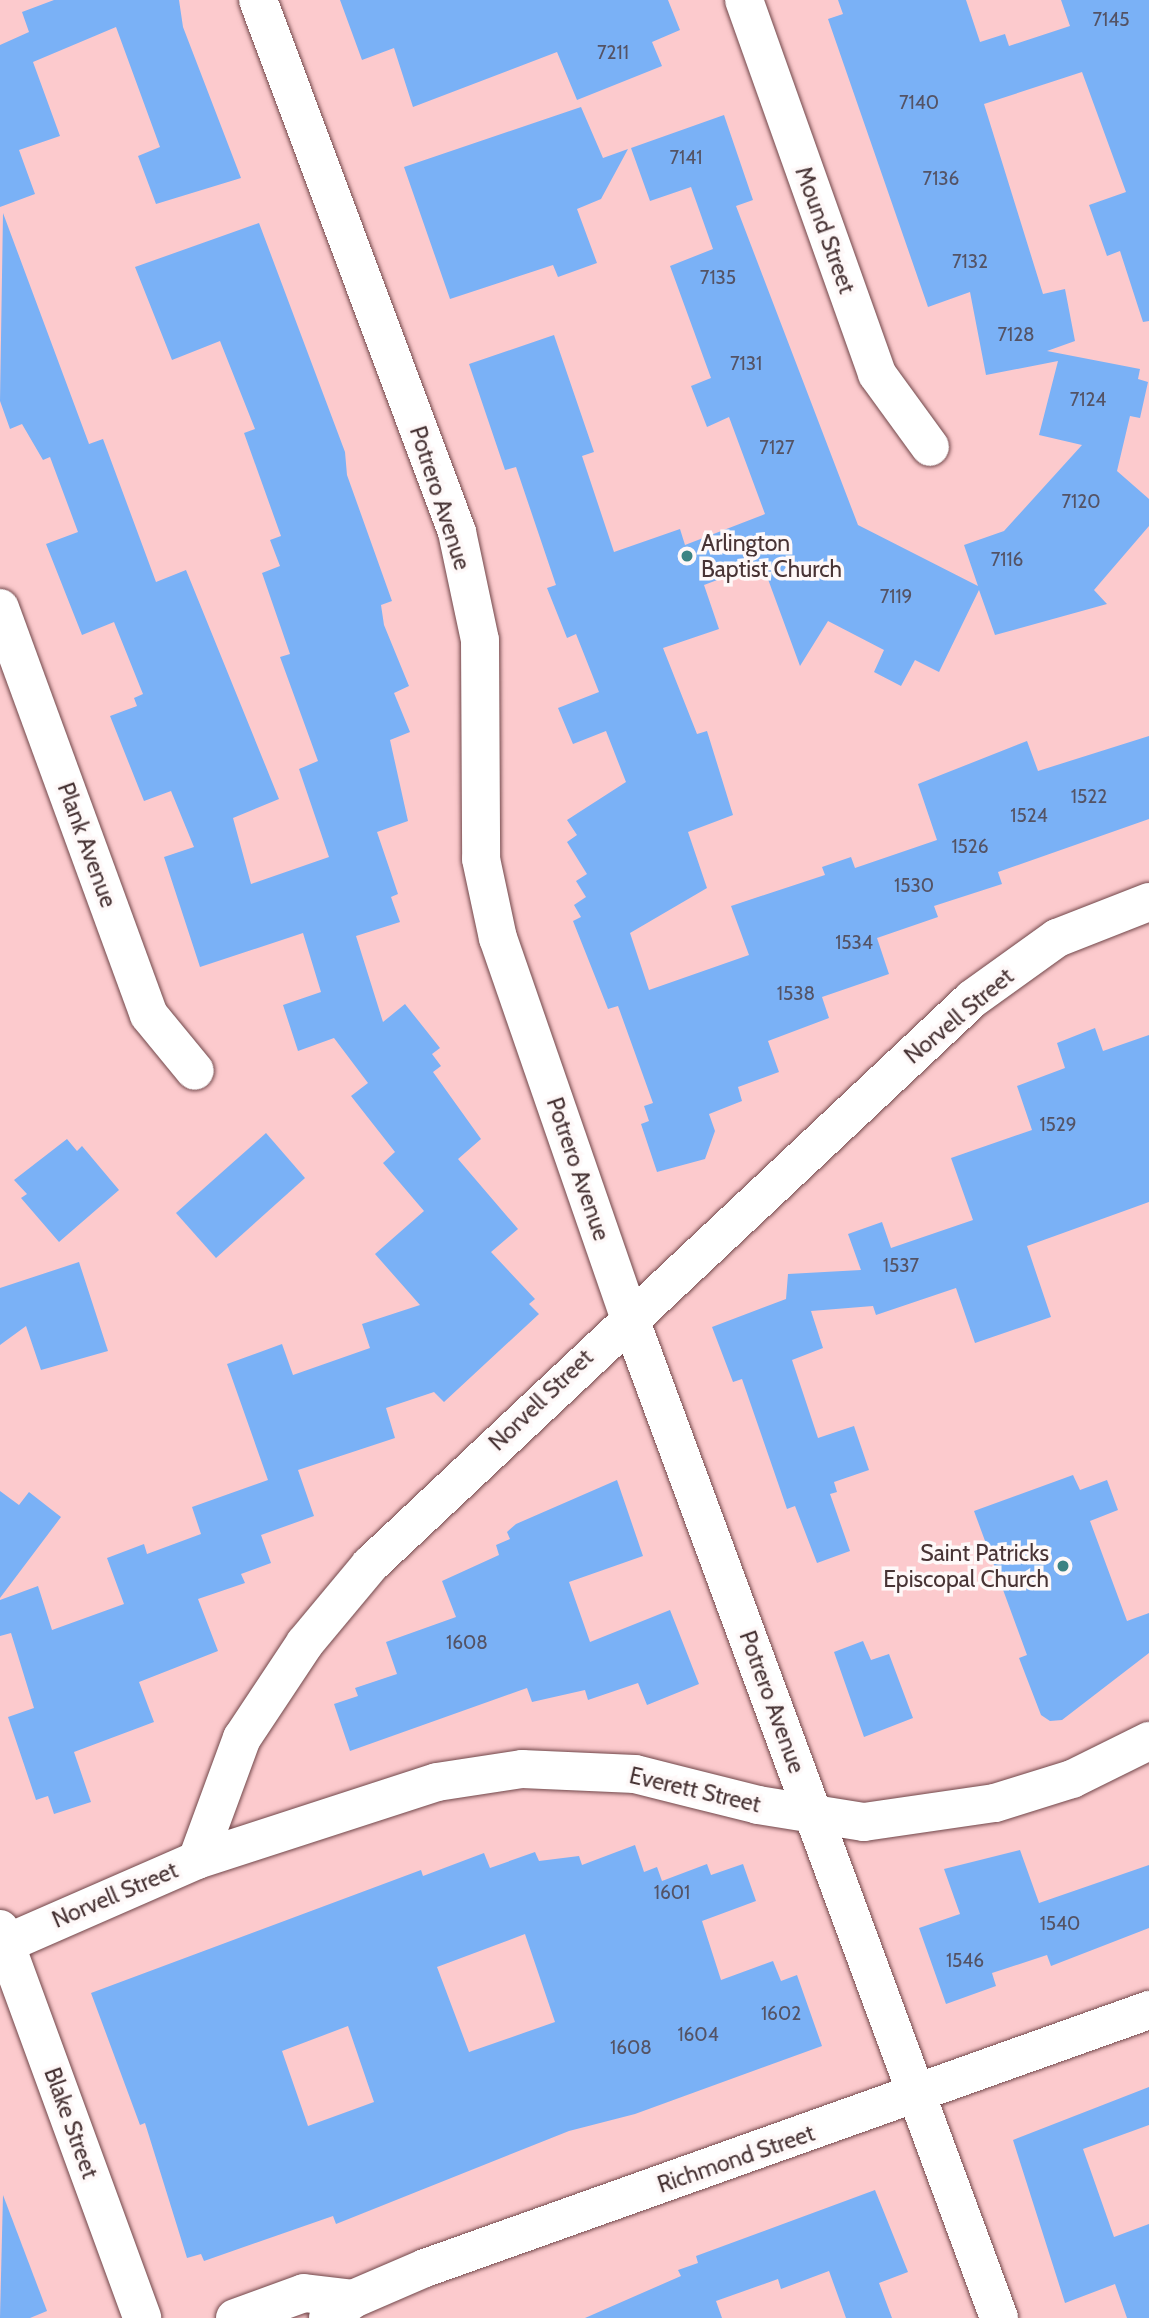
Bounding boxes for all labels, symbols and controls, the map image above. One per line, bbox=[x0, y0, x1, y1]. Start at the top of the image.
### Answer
house number: 7145 bbox=[1092, 9, 1130, 31]
house number: 7211 bbox=[597, 42, 629, 64]
house number: 7140 bbox=[899, 92, 939, 114]
house number: 7141 bbox=[670, 147, 702, 169]
street label: Mound Street bbox=[789, 163, 861, 297]
house number: 7136 bbox=[923, 168, 959, 190]
house number: 7132 bbox=[952, 251, 988, 273]
house number: 7135 bbox=[700, 267, 736, 289]
house number: 7128 bbox=[997, 324, 1035, 346]
house number: 7131 bbox=[730, 353, 762, 375]
house number: 7124 bbox=[1070, 389, 1106, 411]
street label: Potrero Avenue bbox=[404, 423, 476, 573]
house number: 7127 bbox=[759, 437, 795, 459]
house number: 7120 bbox=[1062, 491, 1100, 513]
place label: Arlington Baptist Church bbox=[701, 529, 842, 583]
marker: Arlington Baptist Church bbox=[679, 548, 695, 564]
house number: 7116 bbox=[991, 549, 1023, 571]
house number: 7119 bbox=[880, 586, 912, 608]
street label: Plank Avenue bbox=[52, 779, 122, 911]
house number: 1522 bbox=[1071, 786, 1107, 808]
house number: 1524 bbox=[1010, 805, 1048, 827]
house number: 1526 bbox=[951, 836, 989, 858]
house number: 1530 bbox=[894, 875, 934, 897]
house number: 1534 bbox=[835, 932, 873, 954]
street label: Norvell Street bbox=[899, 962, 1019, 1070]
house number: 1538 bbox=[777, 983, 815, 1005]
street label: Potrero Avenue bbox=[541, 1094, 615, 1244]
house number: 1529 bbox=[1039, 1114, 1077, 1136]
house number: 1537 bbox=[883, 1255, 919, 1277]
street label: Norvell Street bbox=[483, 1344, 599, 1456]
place label: Saint Patricks Episcopal Church bbox=[883, 1539, 1049, 1593]
marker: Saint Patricks Episcopal Church bbox=[1055, 1558, 1071, 1574]
street label: Potrero Avenue bbox=[733, 1627, 811, 1777]
house number: 1608 bbox=[446, 1632, 488, 1654]
street label: Everett Street bbox=[627, 1762, 763, 1818]
street label: Norvell Street bbox=[48, 1856, 182, 1934]
house number: 1601 bbox=[654, 1882, 690, 1904]
house number: 1540 bbox=[1040, 1913, 1080, 1935]
house number: 1546 bbox=[946, 1950, 984, 1972]
house number: 1602 bbox=[761, 2003, 801, 2025]
house number: 1604 bbox=[677, 2024, 719, 2046]
house number: 1608 bbox=[610, 2037, 652, 2059]
street label: Blake Street bbox=[38, 2064, 104, 2182]
street label: Richmond Street bbox=[654, 2119, 818, 2199]

